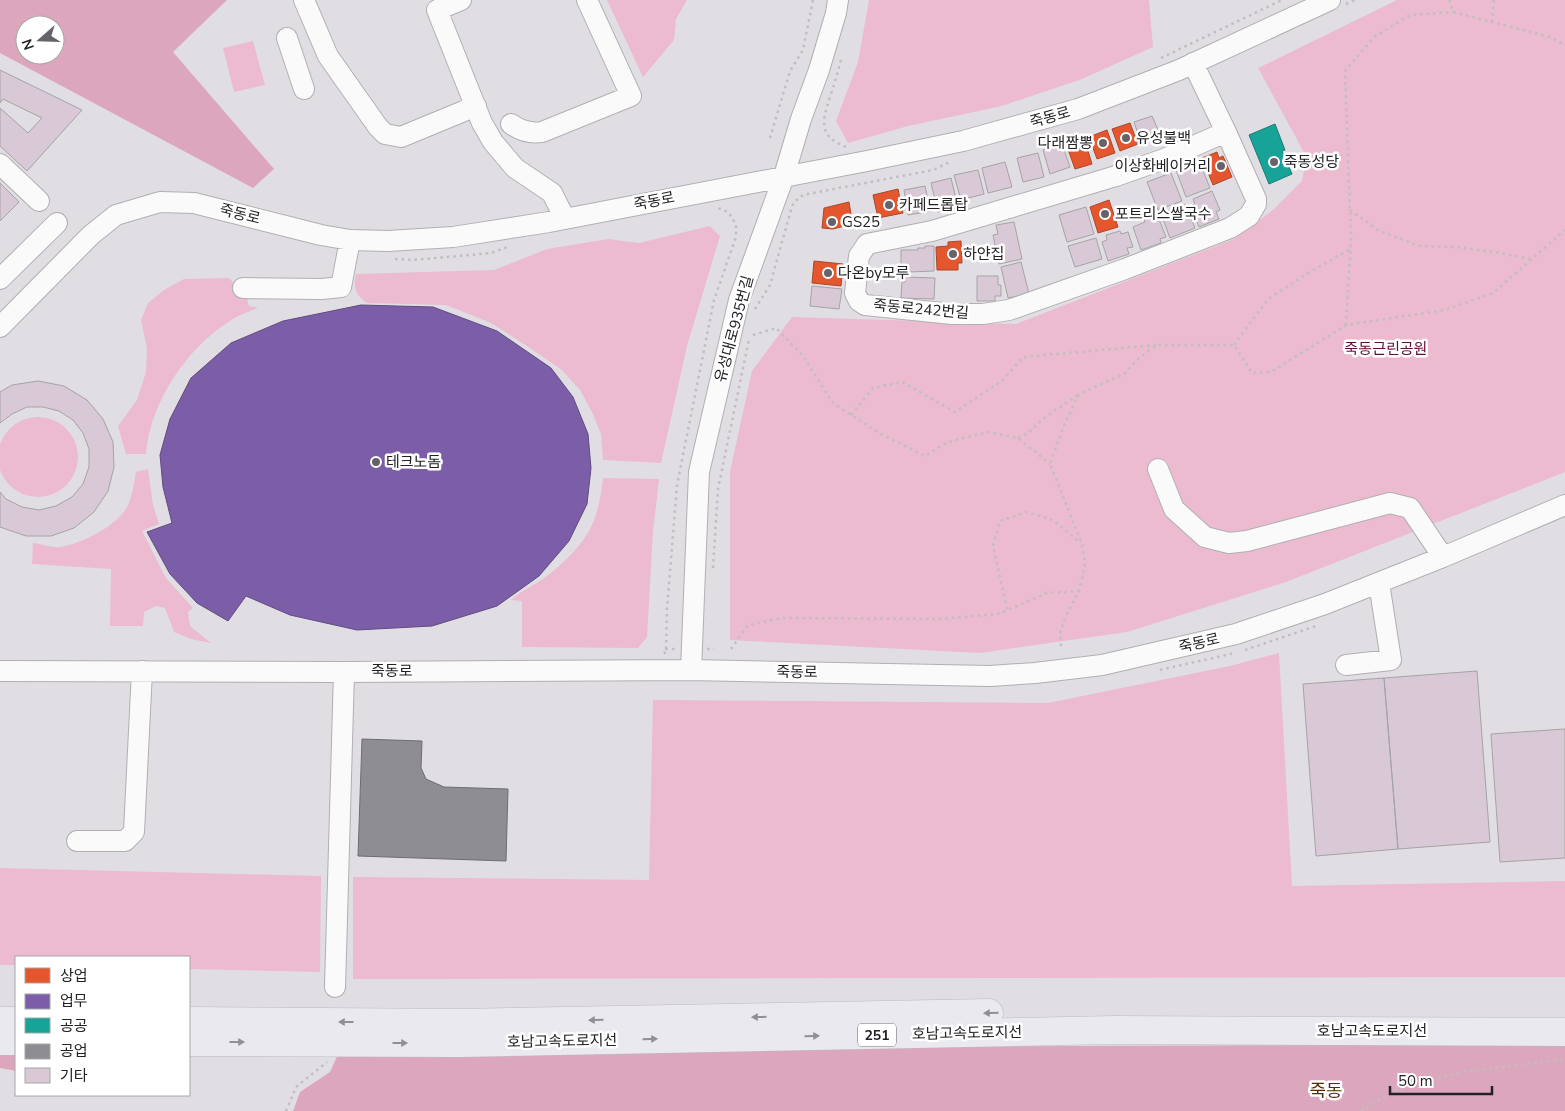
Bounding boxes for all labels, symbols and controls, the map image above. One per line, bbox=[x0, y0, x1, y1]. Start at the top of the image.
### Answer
north arrow bbox=[15, 15, 65, 65]
text: N bbox=[18, 36, 39, 52]
street label: 죽동로 bbox=[1027, 102, 1073, 132]
place label: 유성불백 bbox=[1136, 128, 1191, 148]
marker: 유성불백 bbox=[1120, 132, 1132, 144]
place label: 다래짬뽕 bbox=[1038, 133, 1093, 153]
marker: 다래짬뽕 bbox=[1097, 137, 1109, 149]
place label: 죽동성당 bbox=[1284, 152, 1339, 172]
place label: 이상화베이커리 bbox=[1114, 156, 1211, 176]
marker: 죽동성당 bbox=[1268, 156, 1280, 168]
marker: 이상화베이커리 bbox=[1215, 160, 1227, 172]
street label: 죽동로 bbox=[632, 187, 676, 215]
place label: 카페드롭탑 bbox=[899, 195, 968, 215]
street label: 죽동로 bbox=[217, 199, 263, 229]
marker: 카페드롭탑 bbox=[883, 199, 895, 211]
place label: 포트리스쌀국수 bbox=[1115, 204, 1212, 224]
marker: 포트리스쌀국수 bbox=[1099, 208, 1111, 220]
place label: GS25 bbox=[842, 212, 880, 232]
marker: GS25 bbox=[826, 216, 838, 228]
place label: 하얀집 bbox=[963, 244, 1004, 264]
marker: 하얀집 bbox=[947, 248, 959, 260]
place label: 다온by모루 bbox=[838, 263, 910, 283]
marker: 다온by모루 bbox=[822, 267, 834, 279]
street label: 유성대로935번길 bbox=[710, 273, 758, 385]
street label: 죽동로242번길 bbox=[872, 295, 970, 323]
park label: 죽동근린공원 bbox=[1345, 339, 1427, 359]
place label: 테크노돔 bbox=[386, 452, 441, 472]
marker: 테크노돔 bbox=[370, 456, 382, 468]
street label: 죽동로 bbox=[1177, 629, 1221, 657]
street label: 죽동로 bbox=[371, 661, 413, 681]
street label: 죽동로 bbox=[776, 662, 818, 682]
legend bbox=[15, 956, 190, 1096]
text: 상업 bbox=[60, 966, 88, 986]
text: 업무 bbox=[60, 991, 88, 1011]
one-way arrow bbox=[983, 1009, 999, 1017]
one-way arrow bbox=[751, 1013, 767, 1021]
text: 공공 bbox=[60, 1016, 88, 1036]
one-way arrow bbox=[588, 1016, 604, 1024]
one-way arrow bbox=[338, 1018, 354, 1026]
street label: 호남고속도로지선 bbox=[1317, 1021, 1427, 1041]
street label: 호남고속도로지선 bbox=[912, 1022, 1022, 1044]
road number: 251 bbox=[858, 1024, 896, 1046]
street label: 호남고속도로지선 bbox=[507, 1030, 617, 1052]
one-way arrow bbox=[805, 1032, 821, 1040]
one-way arrow bbox=[642, 1035, 658, 1043]
one-way arrow bbox=[230, 1038, 246, 1046]
one-way arrow bbox=[392, 1039, 408, 1047]
text: 공업 bbox=[60, 1041, 88, 1061]
scale bar bbox=[1390, 1064, 1492, 1096]
text: 기타 bbox=[60, 1066, 88, 1086]
text: 50 m bbox=[1398, 1071, 1433, 1091]
district label: 죽동 bbox=[1309, 1079, 1343, 1103]

